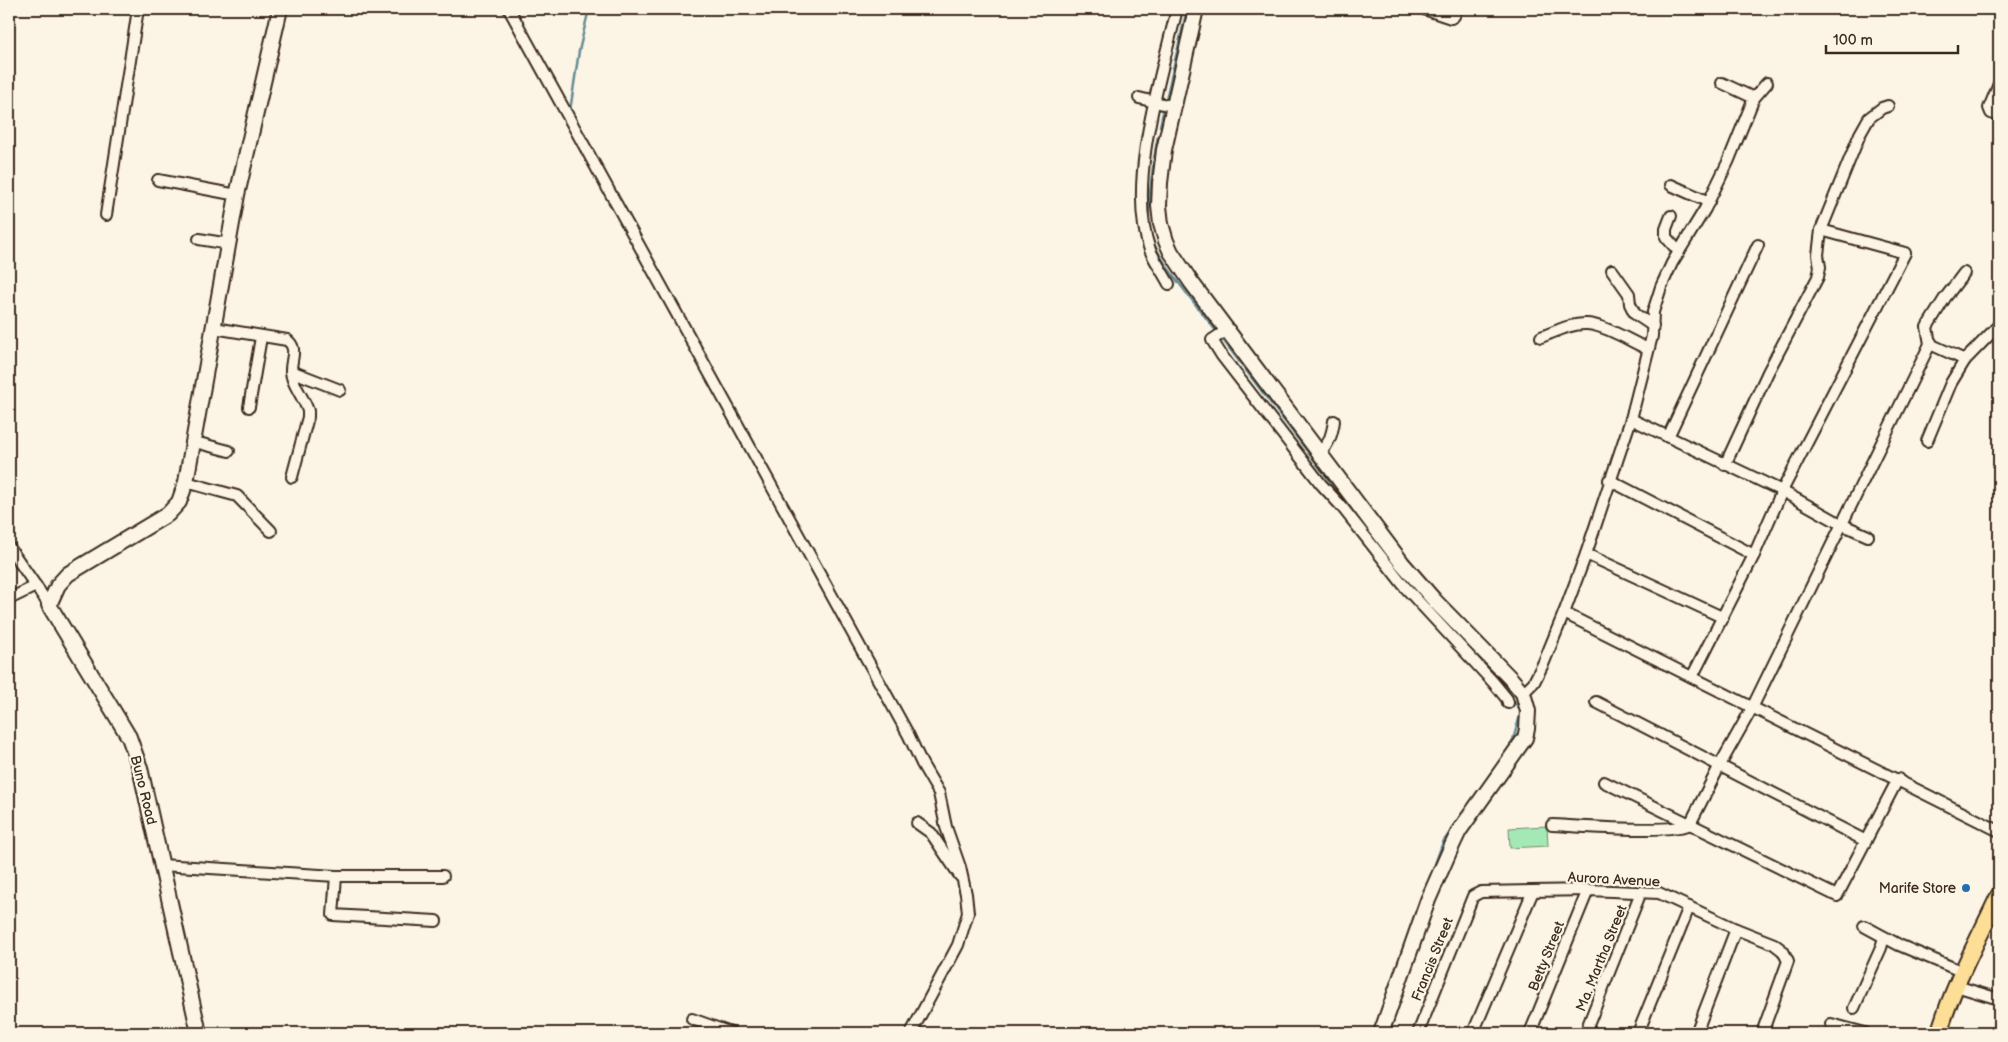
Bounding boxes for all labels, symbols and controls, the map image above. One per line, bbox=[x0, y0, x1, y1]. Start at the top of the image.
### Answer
scale bar bbox=[1826, 22, 1958, 54]
text: 100 m bbox=[1833, 31, 1873, 50]
street label: Buno Road bbox=[127, 754, 160, 827]
street label: Aurora Avenue bbox=[1567, 869, 1661, 890]
place label: Marife Store bbox=[1879, 880, 1956, 897]
marker: Marife Store bbox=[1960, 882, 1972, 894]
street label: Ma. Martha Street bbox=[1572, 902, 1631, 1014]
street label: Francis Street bbox=[1408, 914, 1457, 1003]
street label: Betty Street bbox=[1525, 918, 1568, 994]

